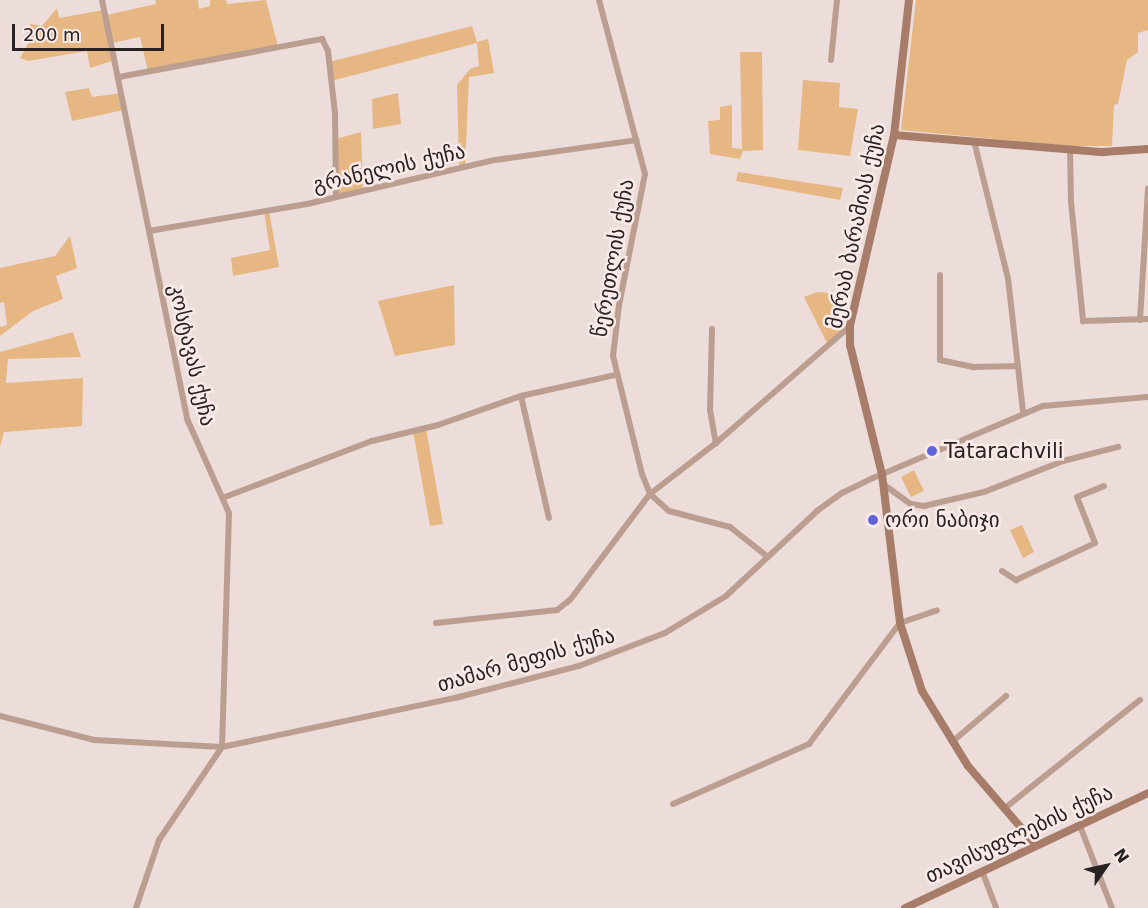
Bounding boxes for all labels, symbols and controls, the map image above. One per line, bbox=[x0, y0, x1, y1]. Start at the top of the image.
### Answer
scale bar bbox=[15, 12, 166, 50]
text: 200 m bbox=[23, 24, 81, 45]
street label: მერაბ ბარამიას ქუჩა bbox=[822, 121, 890, 331]
street label: გრანელის ქუჩა bbox=[310, 138, 468, 198]
street label: წერეთლის ქუჩა bbox=[587, 177, 639, 339]
street label: კოსტავას ქუჩა bbox=[163, 281, 221, 429]
place label: Tatarachvili bbox=[944, 438, 1064, 464]
marker: Tatarachvili bbox=[925, 444, 939, 458]
place label: ორი ნაბიჯი bbox=[885, 507, 1000, 533]
marker: ორი ნაბიჯი bbox=[866, 513, 880, 527]
street label: თამარ მეფის ქუჩა bbox=[434, 623, 618, 697]
street label: თავისუფლების ქუჩა bbox=[921, 779, 1117, 889]
north arrow bbox=[1076, 836, 1136, 896]
text: N bbox=[1110, 845, 1133, 867]

